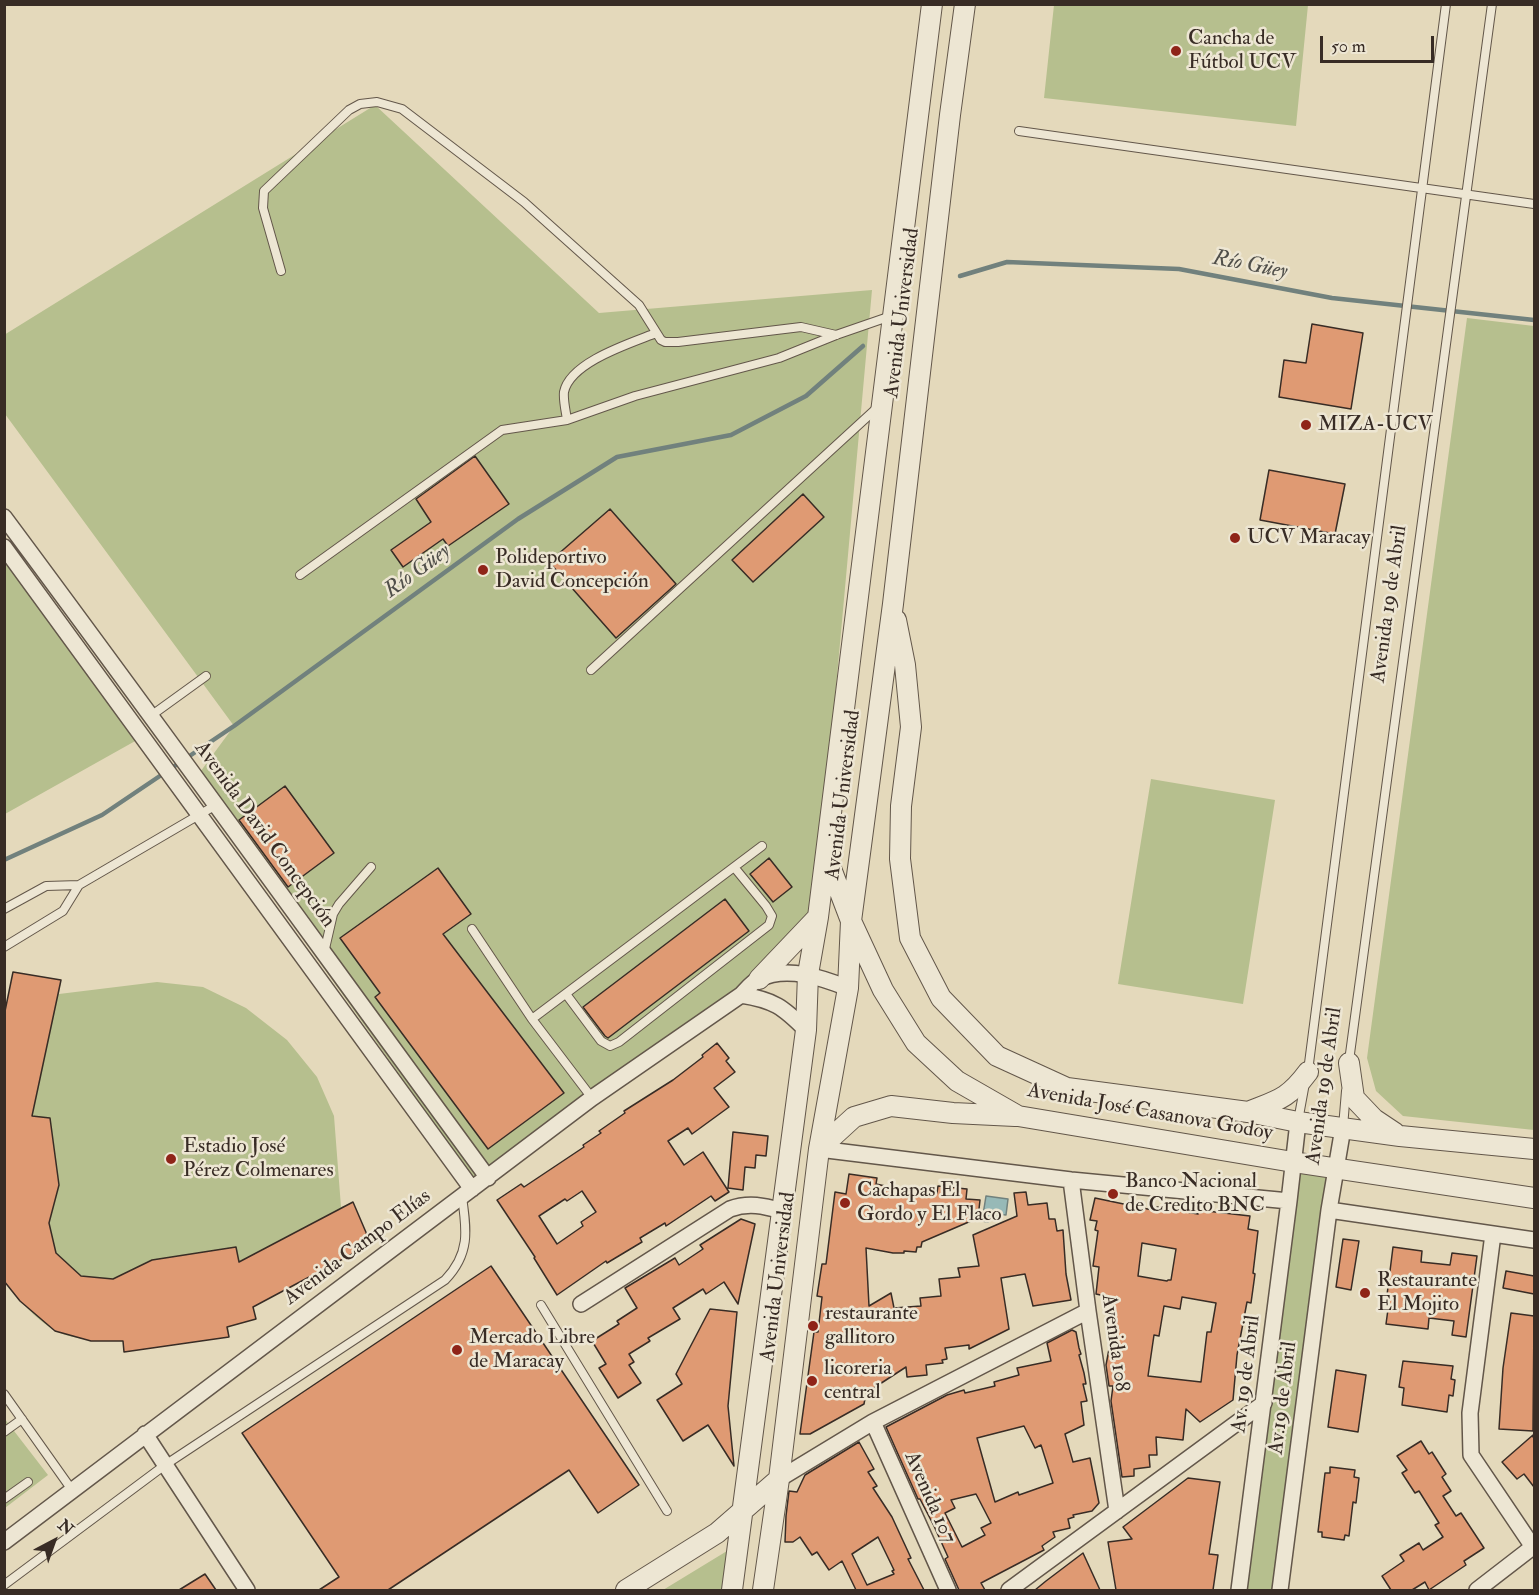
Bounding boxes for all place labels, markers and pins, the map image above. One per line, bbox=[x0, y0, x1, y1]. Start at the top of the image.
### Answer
place label: Cancha de Fútbol UCV bbox=[1188, 26, 1296, 76]
marker: Cancha de Fútbol UCV bbox=[1169, 44, 1183, 58]
place label: MIZA-UCV bbox=[1318, 412, 1432, 438]
marker: MIZA-UCV bbox=[1299, 418, 1313, 432]
place label: UCV Maracay bbox=[1247, 525, 1370, 551]
marker: UCV Maracay bbox=[1228, 531, 1242, 545]
place label: Polideportivo David Concepción bbox=[495, 545, 649, 595]
marker: Polideportivo David Concepción bbox=[476, 563, 490, 577]
place label: Estadio José Pérez Colmenares bbox=[183, 1134, 334, 1184]
marker: Estadio José Pérez Colmenares bbox=[164, 1152, 178, 1166]
place label: Banco Nacional de Credito BNC bbox=[1125, 1169, 1265, 1219]
place label: Cachapas El Gordo y El Flaco bbox=[857, 1178, 1002, 1228]
marker: Banco Nacional de Credito BNC bbox=[1106, 1187, 1120, 1201]
marker: Cachapas El Gordo y El Flaco bbox=[838, 1196, 852, 1210]
place label: Restaurante El Mojito bbox=[1377, 1268, 1477, 1318]
marker: Restaurante El Mojito bbox=[1358, 1286, 1372, 1300]
place label: restaurante gallitoro bbox=[825, 1301, 918, 1351]
marker: restaurante gallitoro bbox=[806, 1319, 820, 1333]
place label: Mercado Libre de Maracay bbox=[469, 1325, 595, 1375]
marker: Mercado Libre de Maracay bbox=[450, 1343, 464, 1357]
place label: licoreria central bbox=[824, 1356, 892, 1406]
marker: licoreria central bbox=[805, 1374, 819, 1388]

